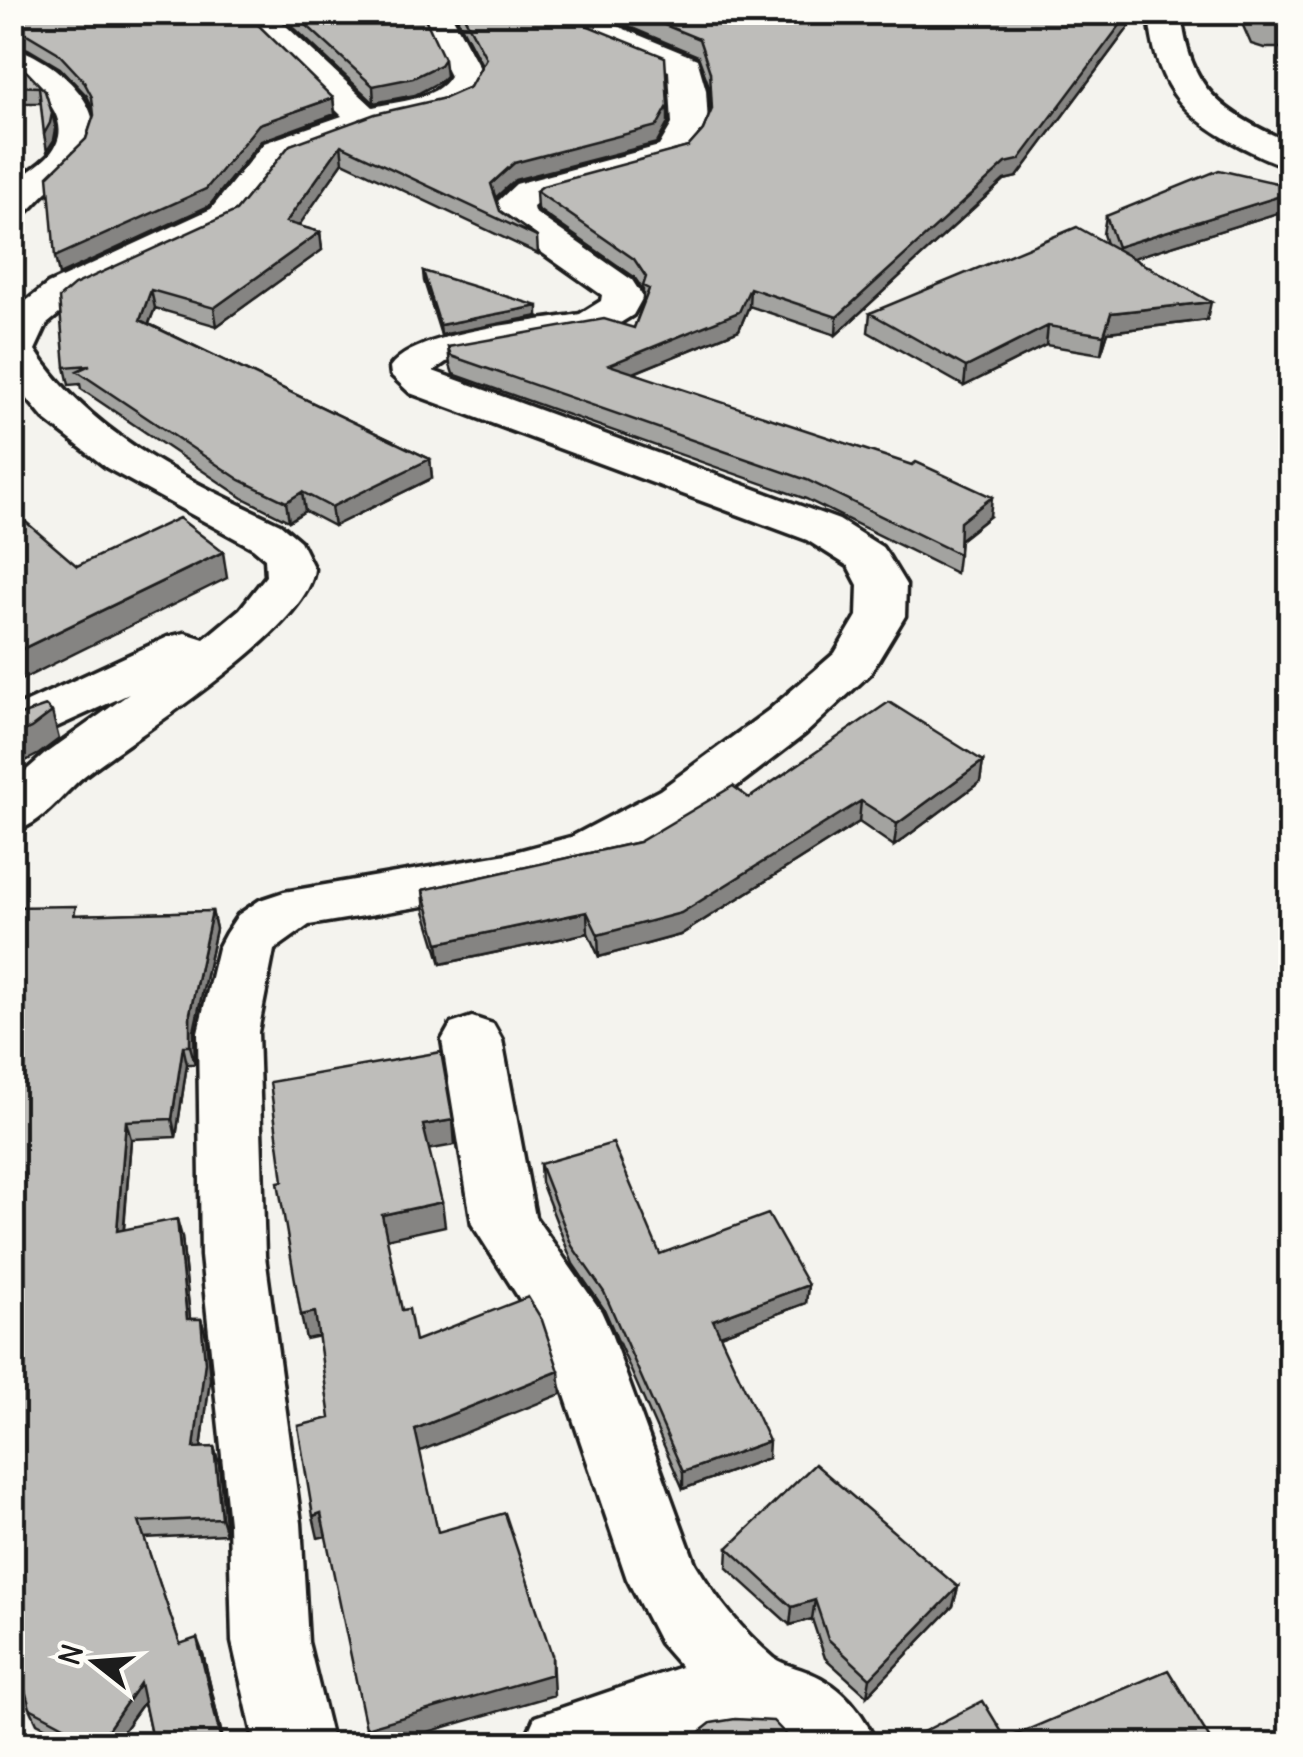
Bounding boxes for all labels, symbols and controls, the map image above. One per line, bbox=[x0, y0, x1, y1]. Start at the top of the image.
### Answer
north arrow bbox=[45, 1612, 145, 1712]
text: N bbox=[51, 1640, 91, 1669]

